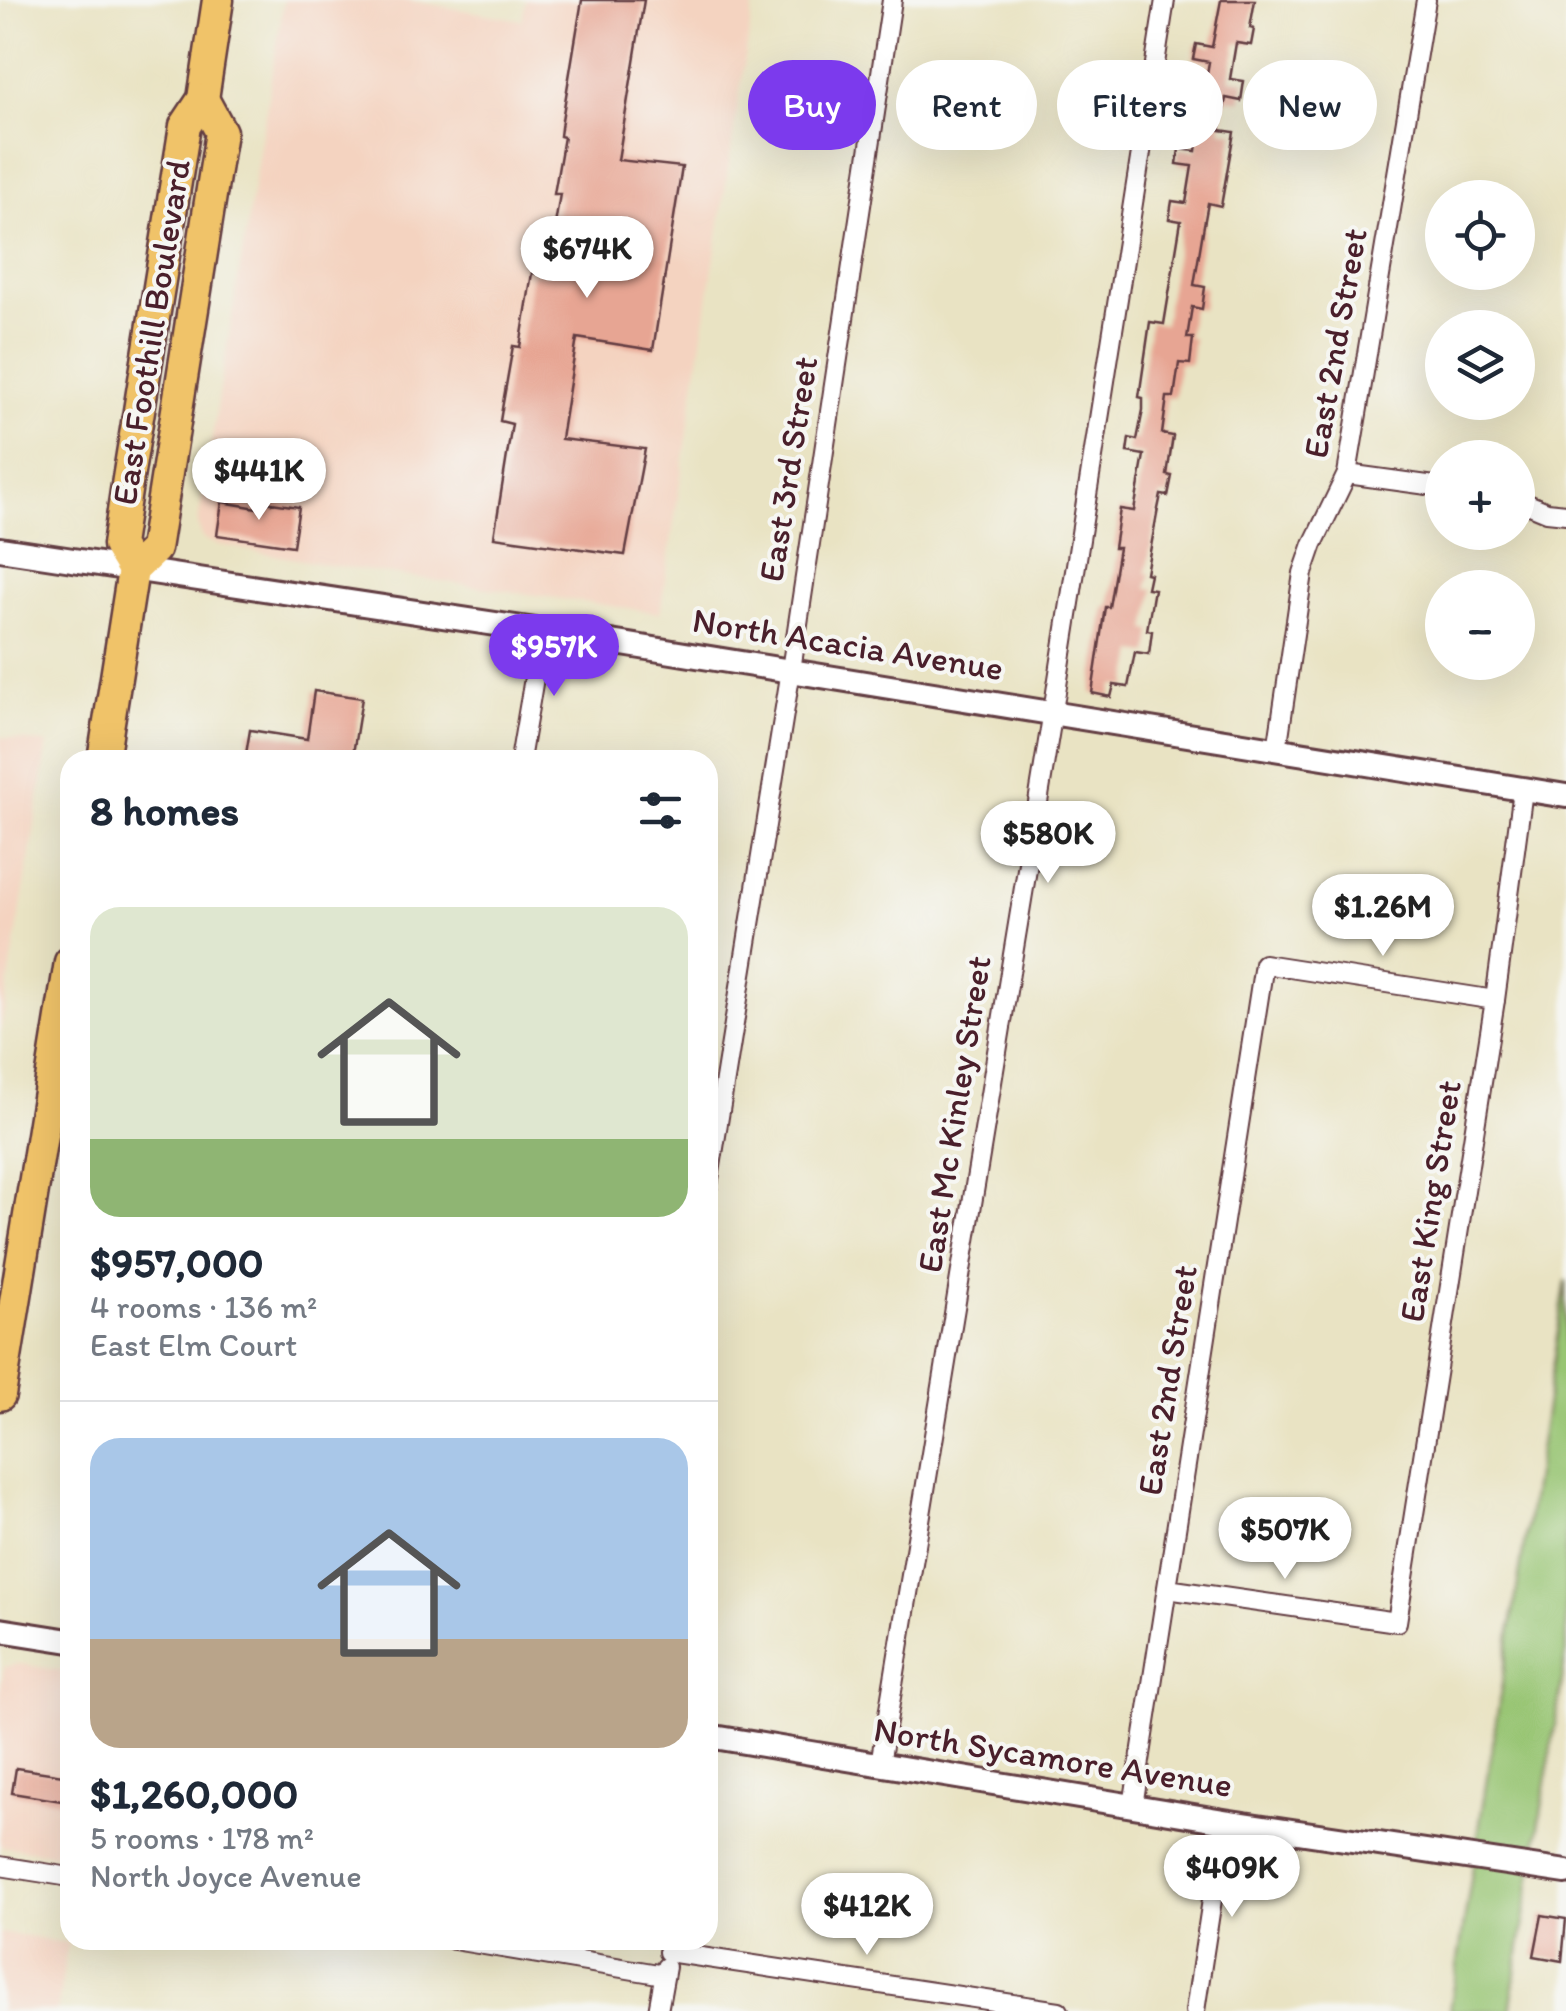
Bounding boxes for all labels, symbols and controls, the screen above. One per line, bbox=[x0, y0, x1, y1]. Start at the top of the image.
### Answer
chip: Buy bbox=[748, 60, 876, 150]
chip: Rent bbox=[896, 60, 1037, 150]
chip: Filters bbox=[1057, 60, 1223, 150]
chip: New bbox=[1243, 60, 1377, 150]
street label: East Foothill Boulevard bbox=[103, 156, 199, 508]
map controls bbox=[1425, 180, 1535, 680]
button: locate bbox=[1425, 180, 1535, 290]
pin: $674K bbox=[517, 216, 657, 301]
street label: East 2nd Street bbox=[1294, 225, 1376, 461]
text: $674K bbox=[543, 229, 631, 267]
button: layers bbox=[1425, 310, 1535, 420]
street label: East 3rd Street bbox=[749, 353, 827, 585]
pin: $441K bbox=[189, 438, 329, 523]
button: + bbox=[1425, 440, 1535, 550]
text: $441K bbox=[214, 451, 304, 489]
button: − bbox=[1425, 570, 1535, 680]
street label: North Acacia Avenue bbox=[690, 599, 1006, 689]
pin: $957K bbox=[484, 614, 624, 699]
text: $957K bbox=[511, 627, 597, 665]
icon: filters bbox=[633, 783, 688, 838]
text: 8 homes bbox=[90, 785, 239, 836]
pin: $580K bbox=[978, 801, 1118, 886]
text: $580K bbox=[1003, 814, 1093, 852]
pin: $1.26M bbox=[1302, 874, 1464, 959]
text: $1.26M bbox=[1334, 887, 1432, 925]
street label: East Mc Kinley Street bbox=[908, 953, 1000, 1275]
icon: home bbox=[299, 972, 479, 1152]
street label: East King Street bbox=[1390, 1077, 1470, 1325]
text: $957,000 bbox=[90, 1237, 264, 1288]
street label: East 2nd Street bbox=[1128, 1262, 1206, 1498]
text: 4 rooms · 136 m² bbox=[90, 1288, 317, 1326]
text: East Elm Court bbox=[90, 1326, 297, 1364]
pin: $507K bbox=[1215, 1497, 1355, 1582]
icon: home bbox=[299, 1503, 479, 1683]
text: $507K bbox=[1240, 1510, 1330, 1548]
street label: North Sycamore Avenue bbox=[871, 1708, 1235, 1806]
text: $1,260,000 bbox=[90, 1768, 299, 1819]
text: 5 rooms · 178 m² bbox=[90, 1819, 314, 1857]
pin: $409K bbox=[1162, 1835, 1302, 1920]
text: $409K bbox=[1186, 1848, 1278, 1886]
text: North Joyce Avenue bbox=[90, 1857, 362, 1895]
pin: $412K bbox=[797, 1873, 937, 1958]
text: $412K bbox=[823, 1886, 911, 1924]

